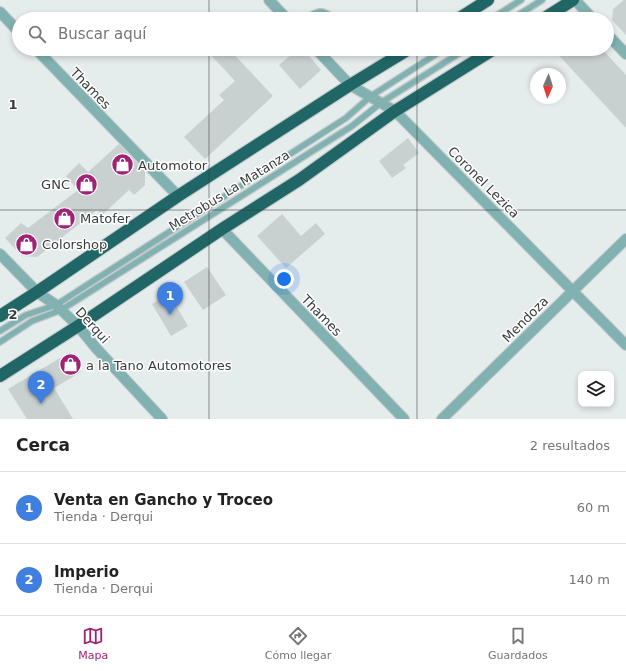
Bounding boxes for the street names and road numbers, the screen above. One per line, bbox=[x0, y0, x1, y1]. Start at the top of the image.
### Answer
street label: Thames bbox=[67, 64, 114, 112]
street label: Coronel Lezica bbox=[445, 144, 522, 221]
street label: Metrobus La Matanza bbox=[166, 147, 292, 234]
street label: Thames bbox=[298, 291, 345, 339]
street label: Mendoza bbox=[499, 293, 551, 345]
street label: Derqui bbox=[73, 304, 113, 346]

